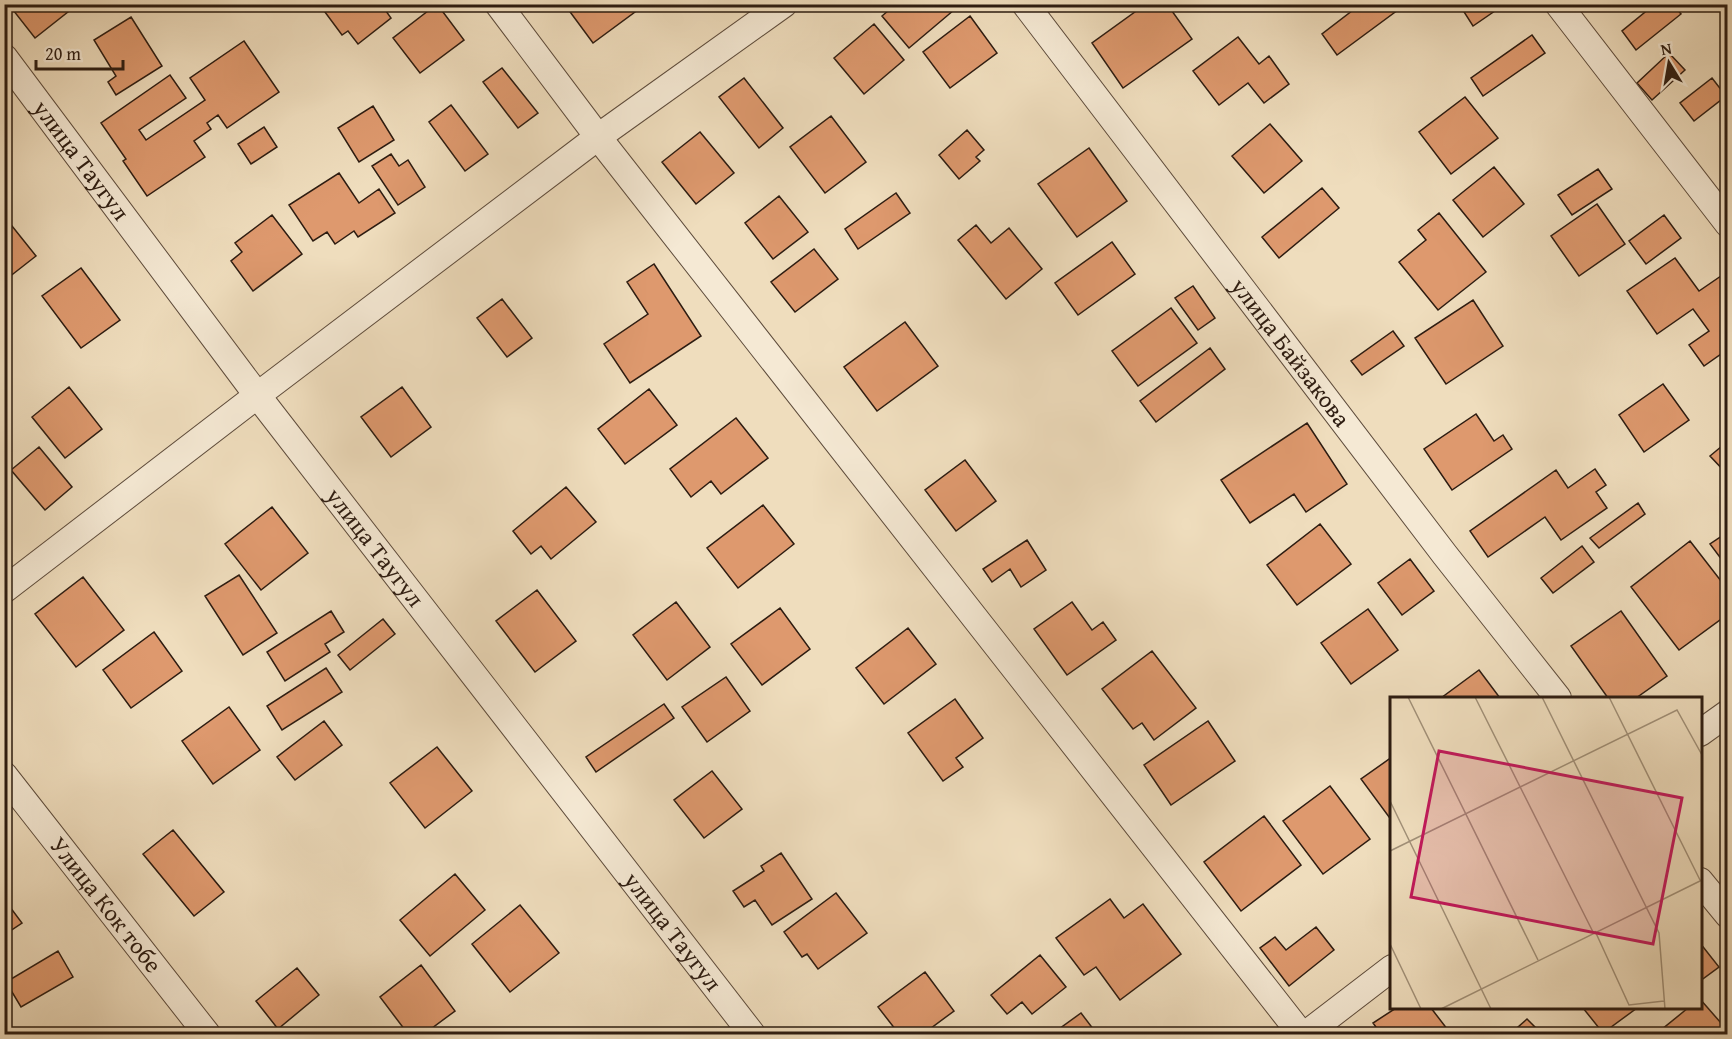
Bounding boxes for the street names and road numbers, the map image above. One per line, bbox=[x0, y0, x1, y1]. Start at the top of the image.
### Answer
street label: улица Таугул bbox=[24, 92, 139, 228]
street label: улица Байзакова bbox=[1222, 269, 1360, 434]
street label: улица Таугул bbox=[317, 479, 433, 614]
street label: Улица Кок тобе bbox=[42, 829, 171, 980]
street label: улица Таугул bbox=[615, 863, 731, 999]

